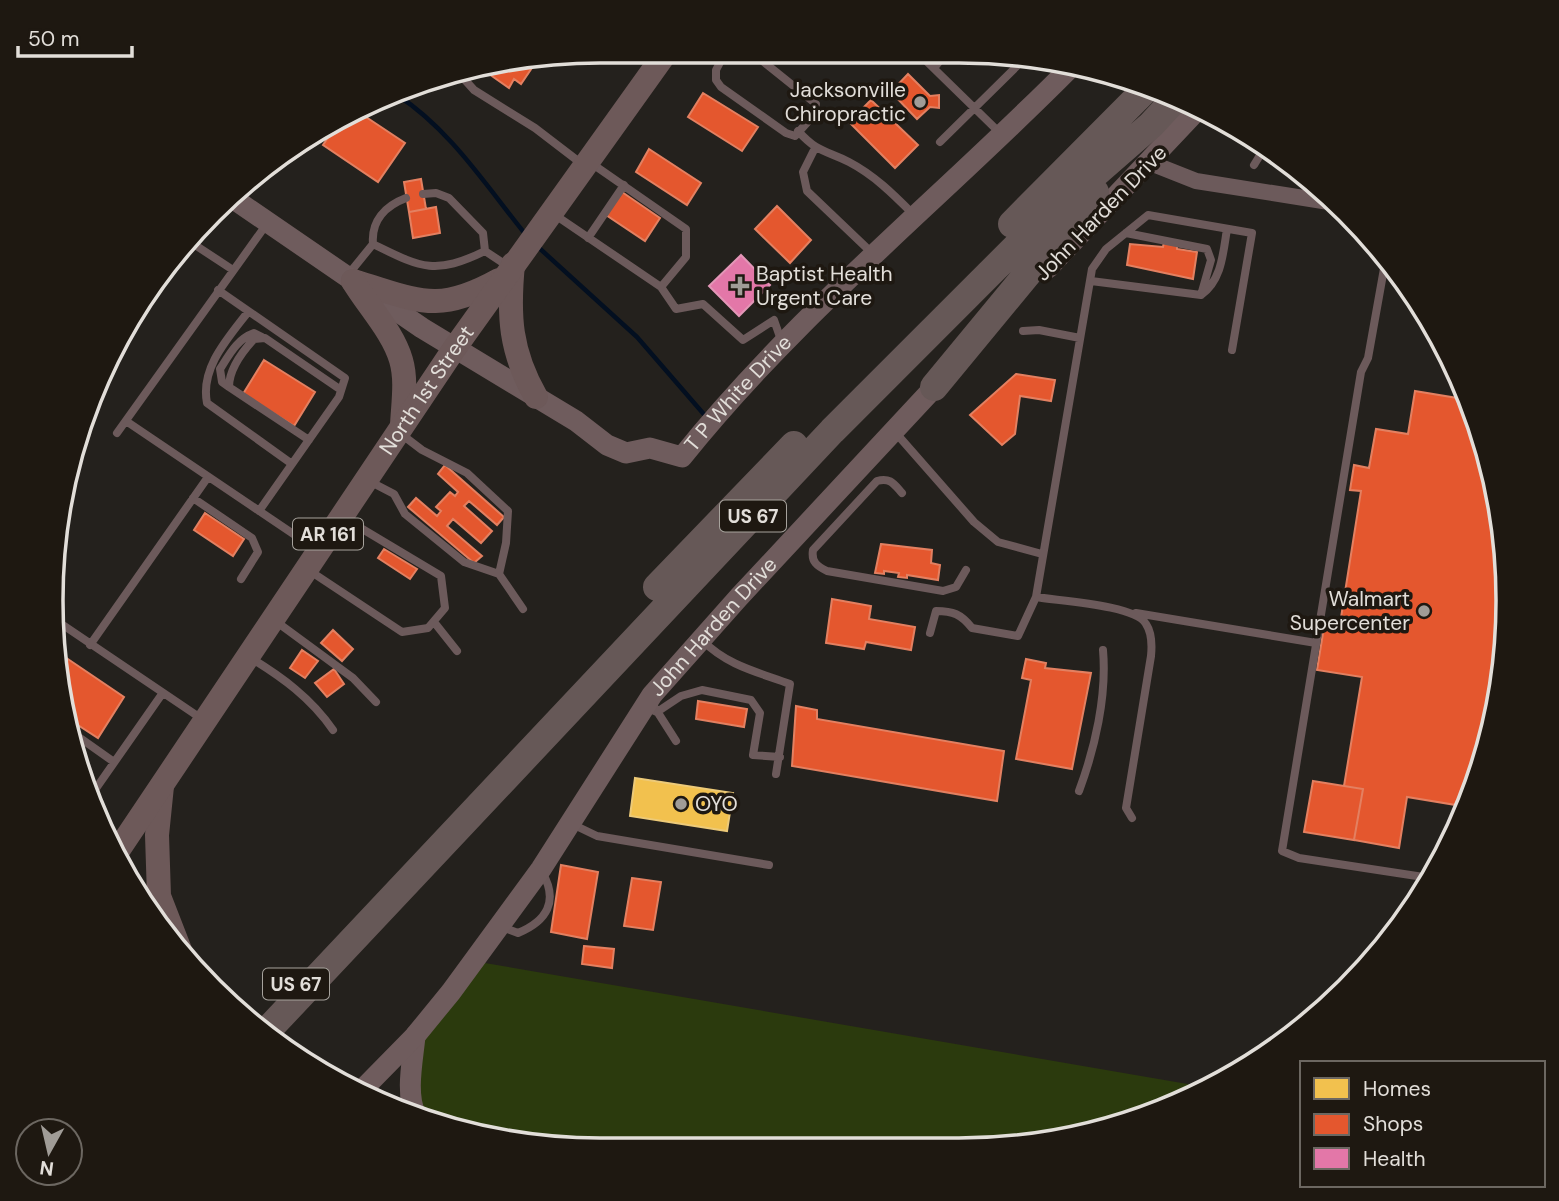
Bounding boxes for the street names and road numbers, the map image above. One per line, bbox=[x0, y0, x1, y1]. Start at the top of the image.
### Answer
street label: John Harden Drive bbox=[1029, 139, 1173, 287]
street label: North 1st Street bbox=[373, 320, 480, 460]
street label: T P White Drive bbox=[678, 329, 798, 457]
road number: US 67 bbox=[720, 500, 786, 531]
road number: AR 161 bbox=[293, 519, 363, 550]
street label: John Harden Drive bbox=[643, 551, 783, 702]
road number: US 67 bbox=[263, 968, 329, 1000]

